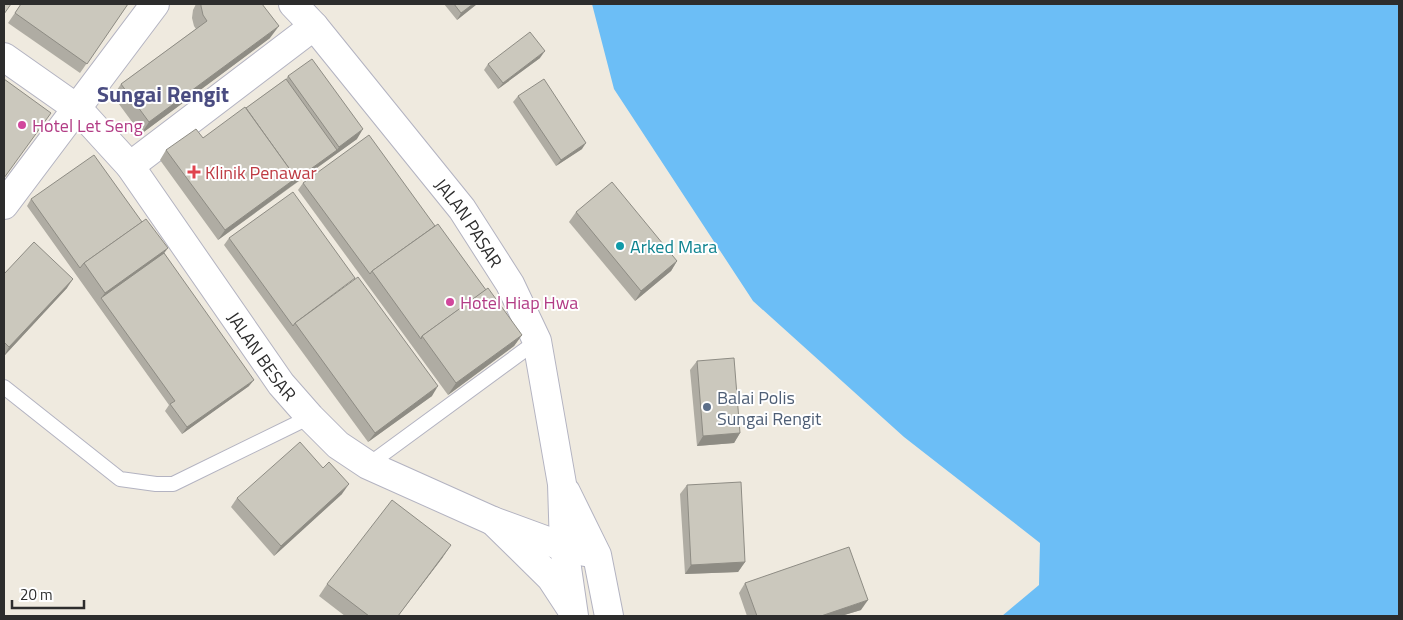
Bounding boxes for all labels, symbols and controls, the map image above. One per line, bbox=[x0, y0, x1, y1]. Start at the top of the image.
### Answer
district label: Sungai Rengit bbox=[97, 77, 229, 111]
place label: Hotel Let Seng bbox=[32, 112, 143, 139]
marker: Hotel Let Seng bbox=[16, 119, 28, 131]
place label: Klinik Penawar bbox=[205, 159, 317, 186]
marker: Klinik Penawar bbox=[187, 165, 201, 179]
street label: JALAN PASAR bbox=[429, 172, 509, 273]
place label: Arked Mara bbox=[630, 233, 717, 260]
marker: Arked Mara bbox=[614, 240, 626, 252]
place label: Hotel Hiap Hwa bbox=[460, 289, 578, 316]
marker: Hotel Hiap Hwa bbox=[444, 296, 456, 308]
street label: JALAN BESAR bbox=[221, 306, 303, 407]
place label: Balai Polis Sungai Rengit bbox=[717, 384, 822, 432]
marker: Balai Polis Sungai Rengit bbox=[701, 401, 713, 413]
scale bar bbox=[12, 578, 85, 610]
text: 20 m bbox=[20, 583, 53, 606]

